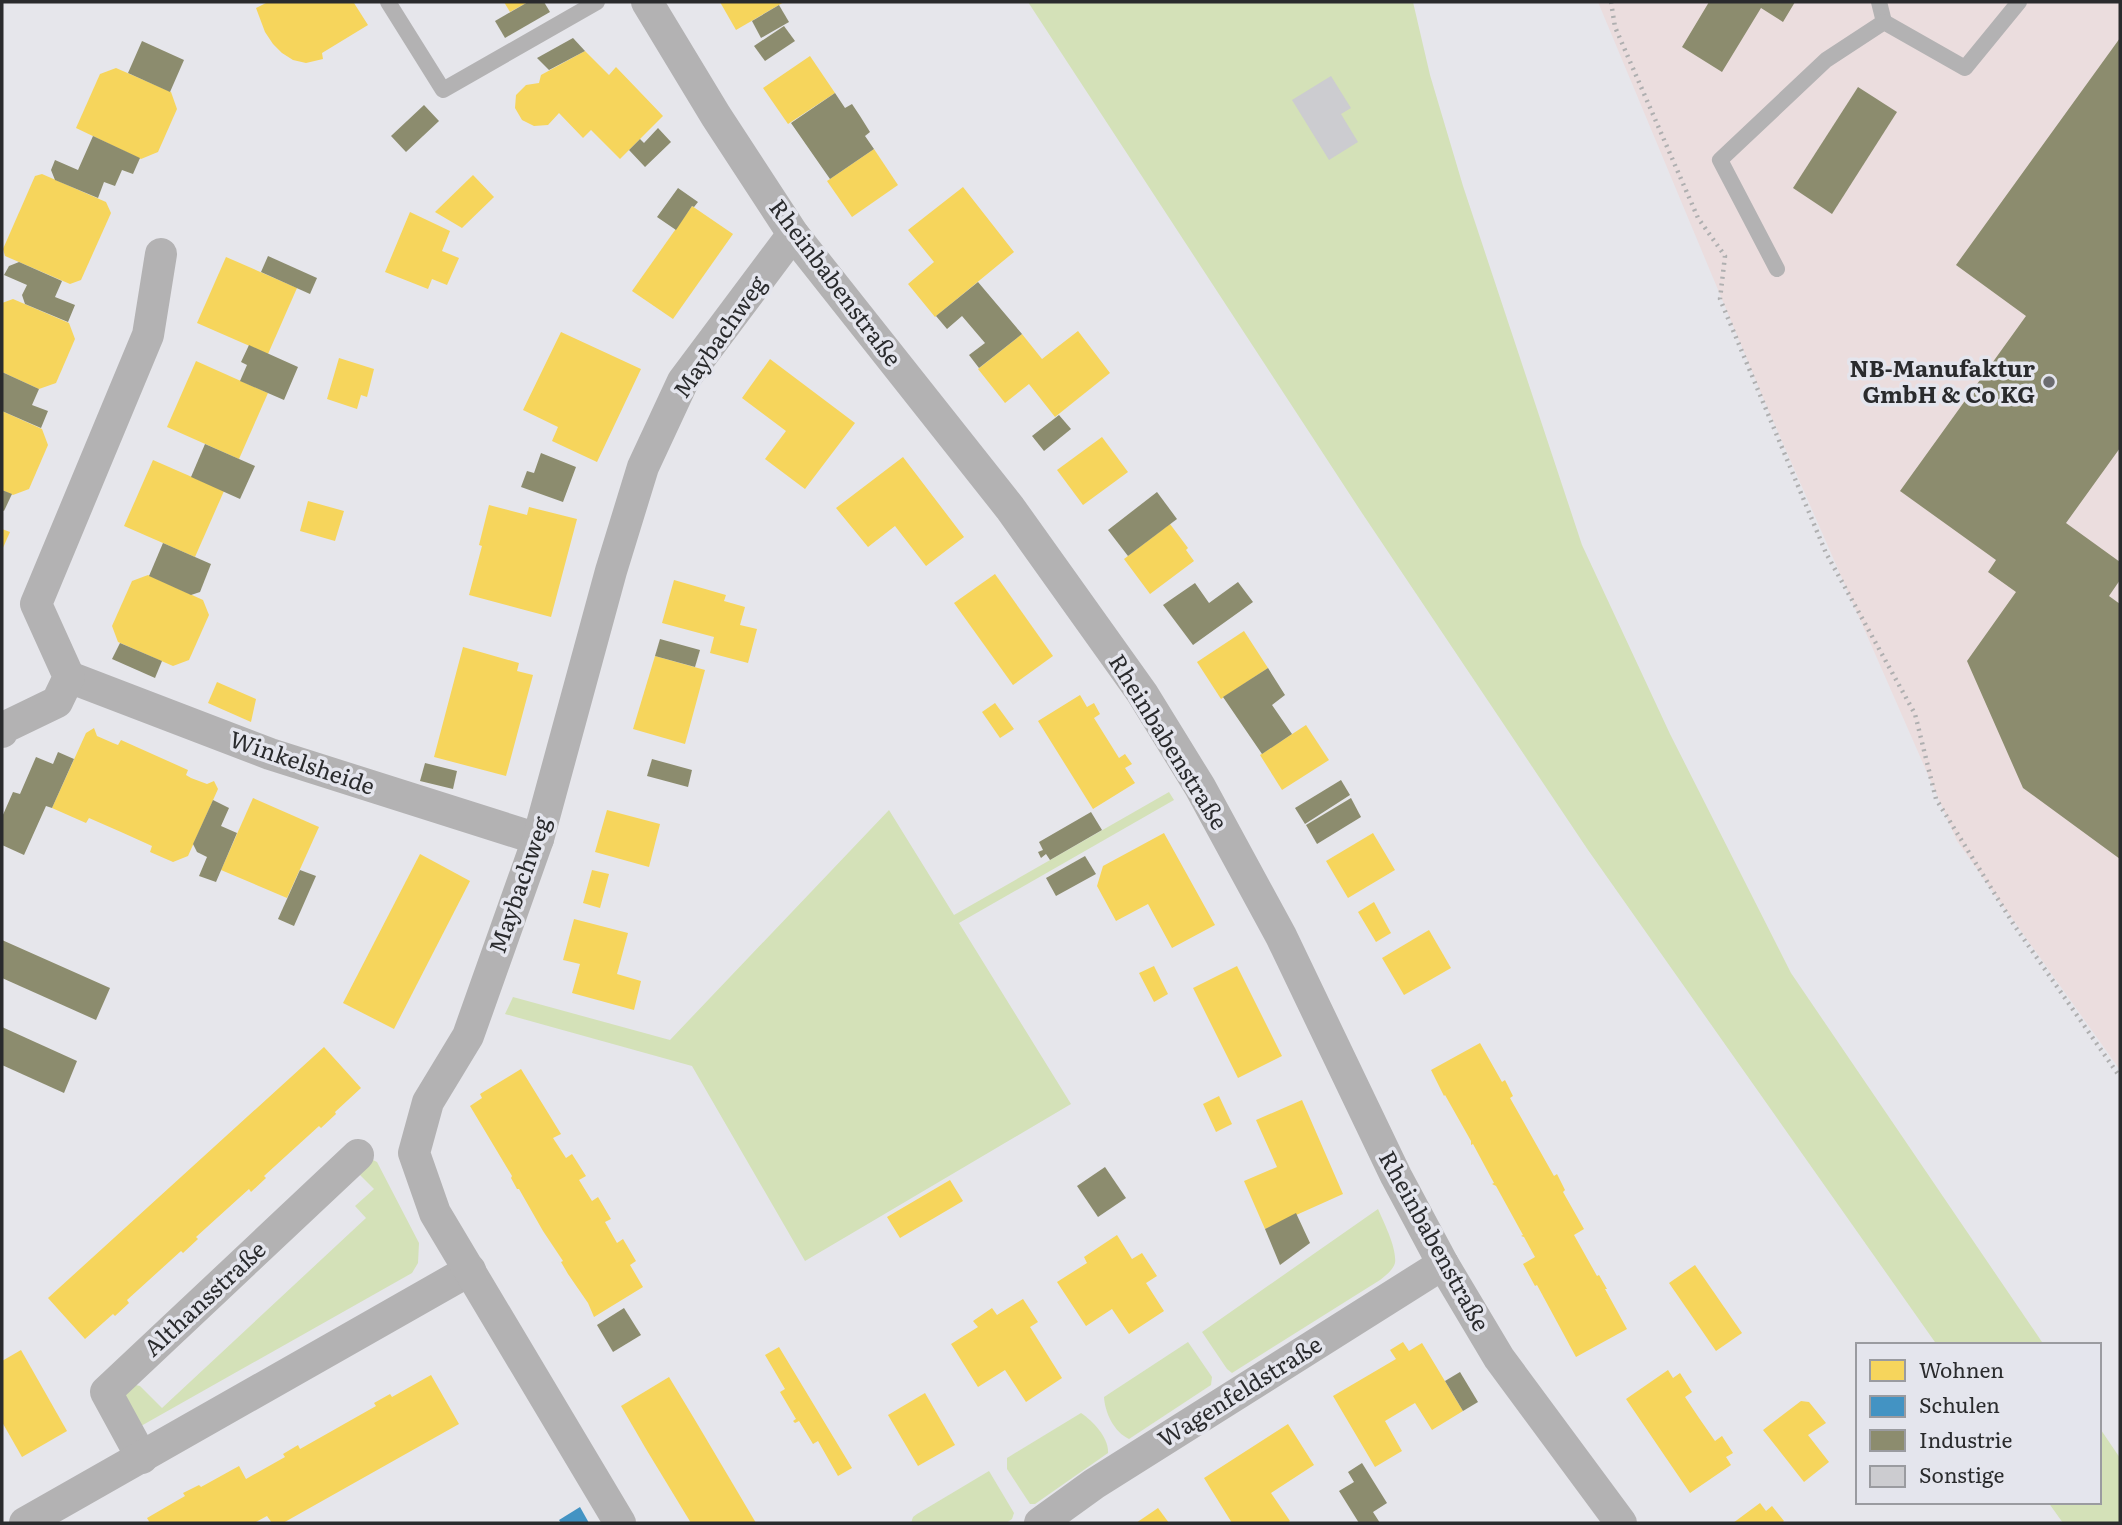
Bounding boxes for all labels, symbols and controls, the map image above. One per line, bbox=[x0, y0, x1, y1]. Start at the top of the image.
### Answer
street label: Rheinbabenstraße bbox=[762, 191, 911, 373]
street label: Maybachweg bbox=[664, 268, 773, 404]
place label: NB-Manufaktur GmbH & Co KG bbox=[1849, 350, 2036, 410]
marker: NB-Manufaktur GmbH & Co KG bbox=[2041, 374, 2057, 390]
street label: Rheinbabenstraße bbox=[1102, 646, 1238, 836]
street label: Winkelsheide bbox=[226, 720, 380, 802]
street label: Maybachweg bbox=[479, 811, 557, 957]
street label: Rheinbabenstraße bbox=[1372, 1144, 1500, 1337]
street label: Althansstraße bbox=[135, 1232, 272, 1363]
street label: Wagenfeldstraße bbox=[1150, 1326, 1328, 1455]
legend bbox=[1856, 1343, 2101, 1504]
text: Wohnen bbox=[1919, 1353, 2004, 1384]
text: Schulen bbox=[1919, 1388, 2000, 1419]
text: Industrie bbox=[1919, 1423, 2012, 1454]
text: Sonstige bbox=[1919, 1458, 2004, 1489]

